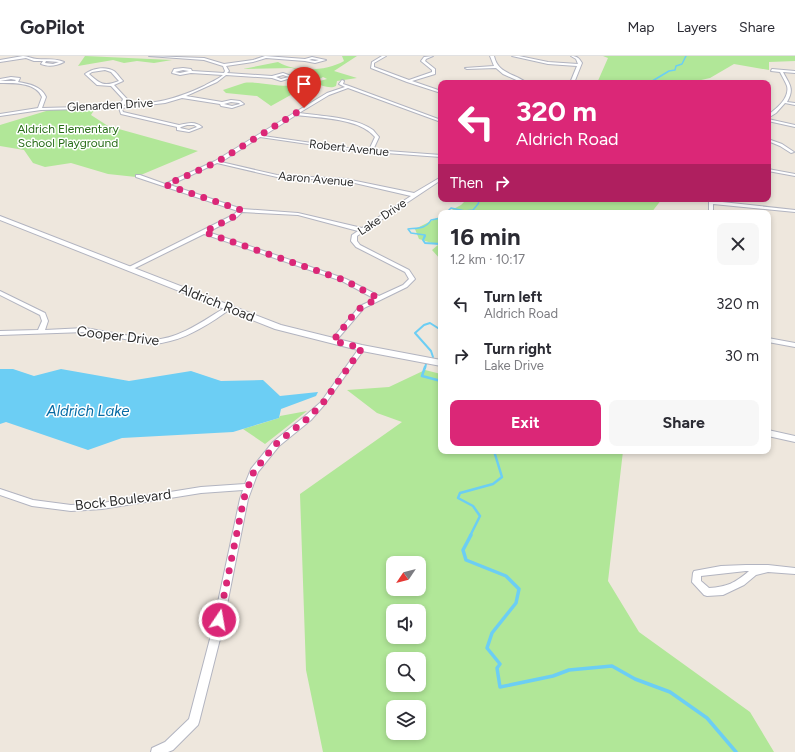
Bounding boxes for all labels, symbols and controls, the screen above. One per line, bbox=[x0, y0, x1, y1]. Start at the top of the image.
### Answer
text: GoPilot bbox=[20, 16, 85, 39]
text: Map bbox=[627, 19, 655, 36]
text: Layers bbox=[677, 19, 717, 36]
text: Share bbox=[739, 19, 775, 36]
pin bbox=[287, 67, 321, 108]
icon: arrive bbox=[293, 73, 315, 95]
text: 320 m bbox=[516, 94, 597, 128]
street label: Glenarden Drive bbox=[67, 96, 154, 114]
icon: left bbox=[450, 96, 502, 148]
park label: Aldrich Elementary School Playground bbox=[17, 122, 119, 150]
text: Aldrich Road bbox=[516, 128, 619, 150]
street label: Robert Avenue bbox=[308, 137, 390, 159]
street label: Aaron Avenue bbox=[278, 169, 355, 189]
icon: right bbox=[491, 172, 513, 194]
text: Then bbox=[450, 174, 483, 192]
street label: Lake Drive bbox=[355, 195, 409, 238]
text: 16 min bbox=[450, 222, 521, 251]
button: close bbox=[717, 223, 759, 265]
text: 1.2 km · 10:17 bbox=[450, 252, 525, 267]
street label: Aldrich Road bbox=[177, 280, 257, 326]
text: Turn left bbox=[484, 288, 542, 306]
icon: left bbox=[450, 293, 472, 315]
text: 320 m bbox=[716, 295, 759, 313]
text: Aldrich Road bbox=[484, 306, 558, 321]
street label: Cooper Drive bbox=[76, 323, 160, 350]
text: Turn right bbox=[484, 340, 552, 358]
icon: right bbox=[450, 345, 472, 367]
text: 30 m bbox=[725, 347, 759, 365]
text: Lake Drive bbox=[484, 358, 544, 373]
button: Exit bbox=[450, 400, 601, 446]
button: Share bbox=[609, 400, 759, 446]
water label: Aldrich Lake bbox=[45, 402, 130, 420]
street label: Bock Boulevard bbox=[74, 486, 172, 514]
north arrow bbox=[386, 556, 426, 596]
map controls bbox=[386, 556, 426, 740]
position arrow bbox=[198, 599, 240, 641]
button: sound bbox=[386, 604, 426, 644]
button: search bbox=[386, 652, 426, 692]
button: layers bbox=[386, 700, 426, 740]

